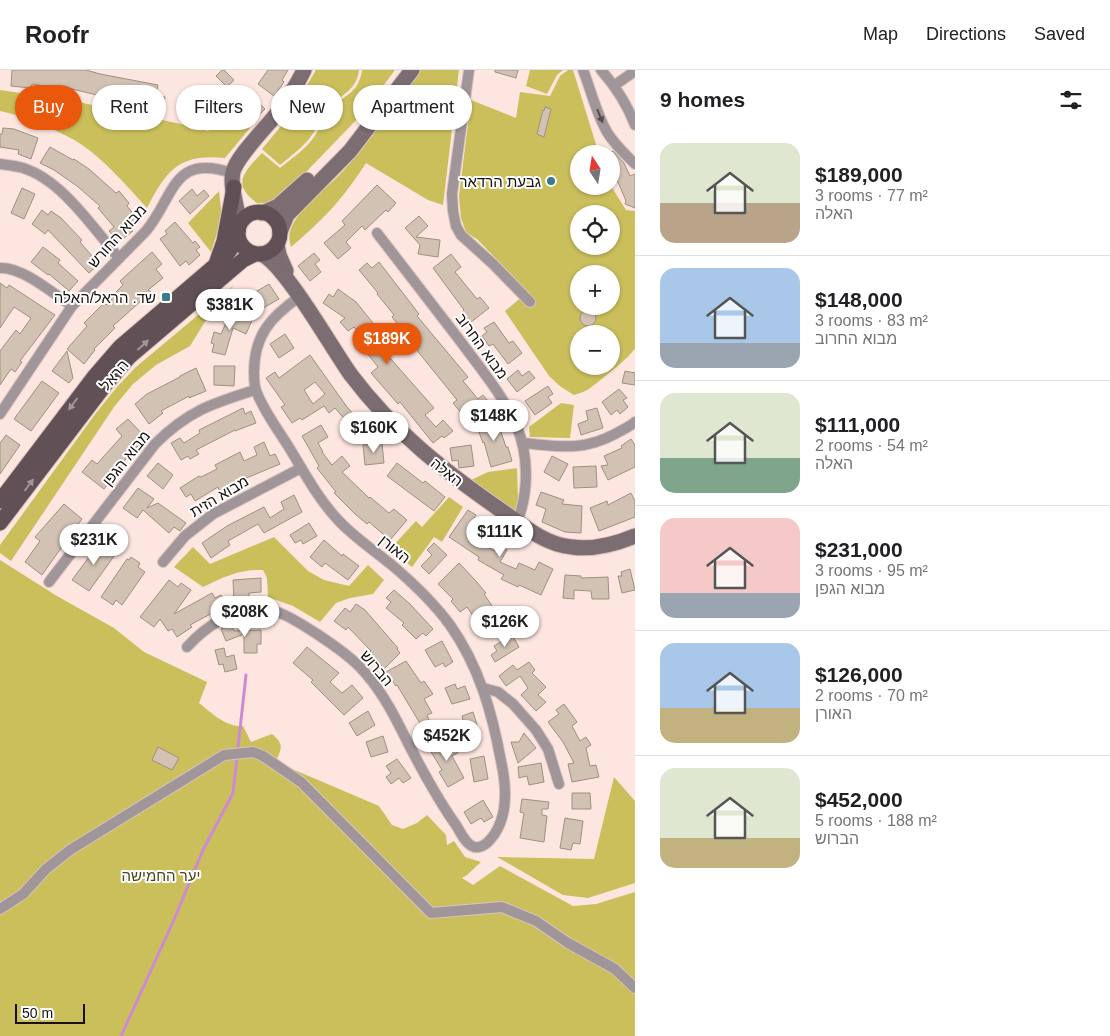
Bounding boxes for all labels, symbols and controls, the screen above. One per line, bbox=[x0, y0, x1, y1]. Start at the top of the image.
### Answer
text: Roofr bbox=[25, 21, 89, 48]
text: Map bbox=[863, 24, 898, 44]
text: Directions bbox=[926, 24, 1006, 44]
text: Saved bbox=[1034, 24, 1085, 44]
chip: Buy bbox=[15, 85, 82, 130]
chip: Rent bbox=[92, 85, 166, 130]
chip: Filters bbox=[176, 85, 261, 130]
chip: New bbox=[271, 85, 343, 130]
chip: Apartment bbox=[353, 85, 472, 130]
icon: filters bbox=[1057, 86, 1085, 114]
text: 9 homes bbox=[660, 88, 745, 111]
one-way arrow bbox=[596, 109, 604, 124]
north arrow bbox=[570, 145, 620, 195]
map controls bbox=[570, 145, 620, 375]
icon: home bbox=[700, 163, 760, 223]
text: $189,000 bbox=[815, 163, 903, 186]
place label: גבעת הרדאר bbox=[459, 173, 541, 190]
marker: גבעת הרדאר bbox=[545, 175, 557, 187]
text: 3 rooms · 77 m² bbox=[815, 187, 928, 204]
street label: מבוא החורש bbox=[84, 201, 150, 271]
button: locate bbox=[570, 205, 620, 255]
text: האלה bbox=[815, 205, 853, 222]
button: + bbox=[570, 265, 620, 315]
pin: $381K bbox=[195, 288, 265, 331]
icon: home bbox=[700, 288, 760, 348]
text: $148,000 bbox=[815, 288, 903, 311]
place label: שד. הראל/האלה bbox=[54, 289, 156, 306]
marker: שד. הראל/האלה bbox=[160, 291, 172, 303]
text: $381K bbox=[206, 296, 254, 313]
street label: מבוא החרוב bbox=[452, 310, 512, 382]
text: 3 rooms · 83 m² bbox=[815, 312, 928, 329]
pin: $189K bbox=[352, 322, 422, 365]
button: − bbox=[570, 325, 620, 375]
text: $189K bbox=[363, 330, 411, 347]
text: מבוא החרוב bbox=[815, 330, 897, 347]
one-way arrow bbox=[136, 339, 148, 351]
street label: הראל bbox=[96, 356, 132, 394]
one-way arrow bbox=[68, 397, 79, 410]
pin: $148K bbox=[459, 400, 529, 442]
text: $148K bbox=[470, 407, 518, 424]
pin: $160K bbox=[339, 412, 409, 454]
icon: home bbox=[700, 413, 760, 473]
text: $111,000 bbox=[815, 413, 900, 436]
text: $160K bbox=[350, 419, 398, 436]
street label: מבוא הגפן bbox=[99, 427, 153, 489]
text: 2 rooms · 54 m² bbox=[815, 437, 928, 454]
street label: האלה bbox=[428, 454, 466, 490]
text: האלה bbox=[815, 455, 853, 472]
street label: מבוא הזית bbox=[187, 472, 251, 520]
one-way arrow bbox=[24, 478, 35, 491]
pin: $111K bbox=[465, 516, 535, 558]
text: $111K bbox=[477, 523, 523, 540]
pin: $231K bbox=[59, 524, 129, 566]
text: $231K bbox=[70, 531, 118, 548]
street label: האורן bbox=[376, 531, 414, 567]
icon: home bbox=[700, 538, 760, 598]
text: $231,000 bbox=[815, 538, 903, 561]
text: 3 rooms · 95 m² bbox=[815, 562, 928, 579]
text: מבוא הגפן bbox=[815, 580, 885, 597]
pin: $208K bbox=[210, 596, 280, 638]
text: $208K bbox=[221, 603, 269, 620]
pin: $126K bbox=[470, 606, 540, 648]
text: $126K bbox=[481, 613, 529, 630]
street label: הברוש bbox=[357, 647, 397, 689]
icon: home bbox=[700, 663, 760, 723]
text: $126,000 bbox=[815, 663, 903, 686]
text: 2 rooms · 70 m² bbox=[815, 687, 928, 704]
text: האורן bbox=[815, 705, 852, 722]
pin: $452K bbox=[412, 720, 482, 762]
text: $452K bbox=[423, 727, 471, 744]
icon: home bbox=[700, 788, 760, 848]
text: $452,000 bbox=[815, 788, 903, 811]
text: 5 rooms · 188 m² bbox=[815, 812, 937, 829]
text: הברוש bbox=[815, 830, 859, 847]
park label: יער החמישה bbox=[122, 867, 200, 884]
scale bar bbox=[15, 1001, 85, 1024]
text: 50 m bbox=[22, 1005, 53, 1021]

